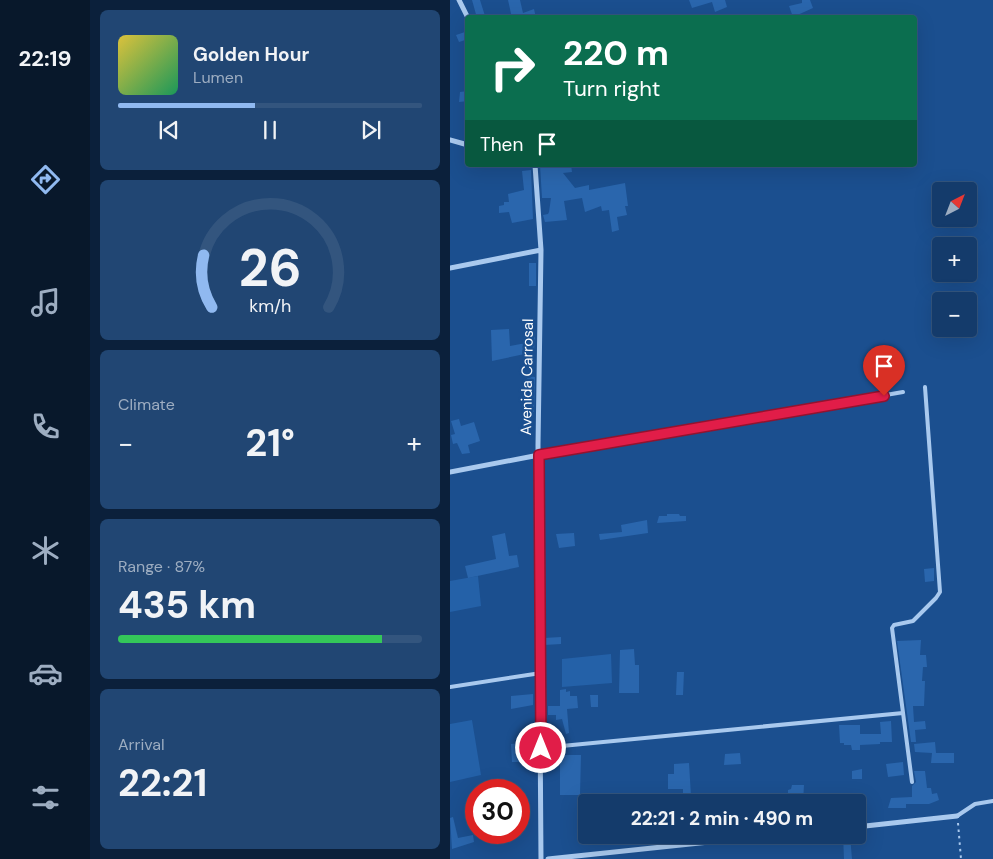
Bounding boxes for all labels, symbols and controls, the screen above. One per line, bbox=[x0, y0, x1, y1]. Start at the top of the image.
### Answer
text: 220 m bbox=[563, 30, 669, 76]
icon: right bbox=[480, 35, 545, 100]
text: Golden Hour bbox=[193, 42, 309, 67]
text: 22:19 bbox=[19, 44, 71, 73]
text: Lumen bbox=[193, 67, 243, 88]
text: Turn right bbox=[563, 74, 660, 103]
icon: previous bbox=[155, 116, 183, 144]
icon: pause bbox=[256, 116, 284, 144]
icon: next bbox=[357, 116, 385, 144]
icon: arrive bbox=[533, 130, 561, 158]
text: Then bbox=[480, 132, 523, 157]
icon: directions bbox=[28, 162, 63, 197]
north arrow bbox=[932, 182, 978, 228]
map controls bbox=[932, 182, 977, 337]
text: 26 bbox=[239, 234, 301, 302]
button: + bbox=[932, 237, 977, 282]
icon: music bbox=[28, 285, 63, 320]
button: − bbox=[932, 292, 977, 337]
text: km/h bbox=[249, 294, 291, 318]
street label: Avenida Carrosal bbox=[516, 318, 538, 436]
pin bbox=[863, 345, 905, 396]
icon: arrive bbox=[870, 352, 898, 380]
text: Climate bbox=[118, 394, 175, 415]
icon: phone bbox=[28, 409, 63, 444]
text: 21° bbox=[245, 418, 295, 468]
text: − bbox=[118, 425, 133, 462]
text: + bbox=[407, 425, 422, 462]
icon: climate bbox=[28, 533, 63, 568]
text: Range · 87% bbox=[118, 556, 205, 577]
text: 435 km bbox=[118, 580, 256, 630]
icon: car bbox=[28, 656, 63, 691]
position arrow bbox=[514, 721, 566, 773]
text: Arrival bbox=[118, 734, 165, 755]
text: 22:21 bbox=[118, 758, 207, 808]
speed limit sign: 30 bbox=[465, 779, 530, 844]
icon: filters bbox=[28, 780, 63, 815]
text: 22:21 · 2 min · 490 m bbox=[631, 806, 813, 831]

